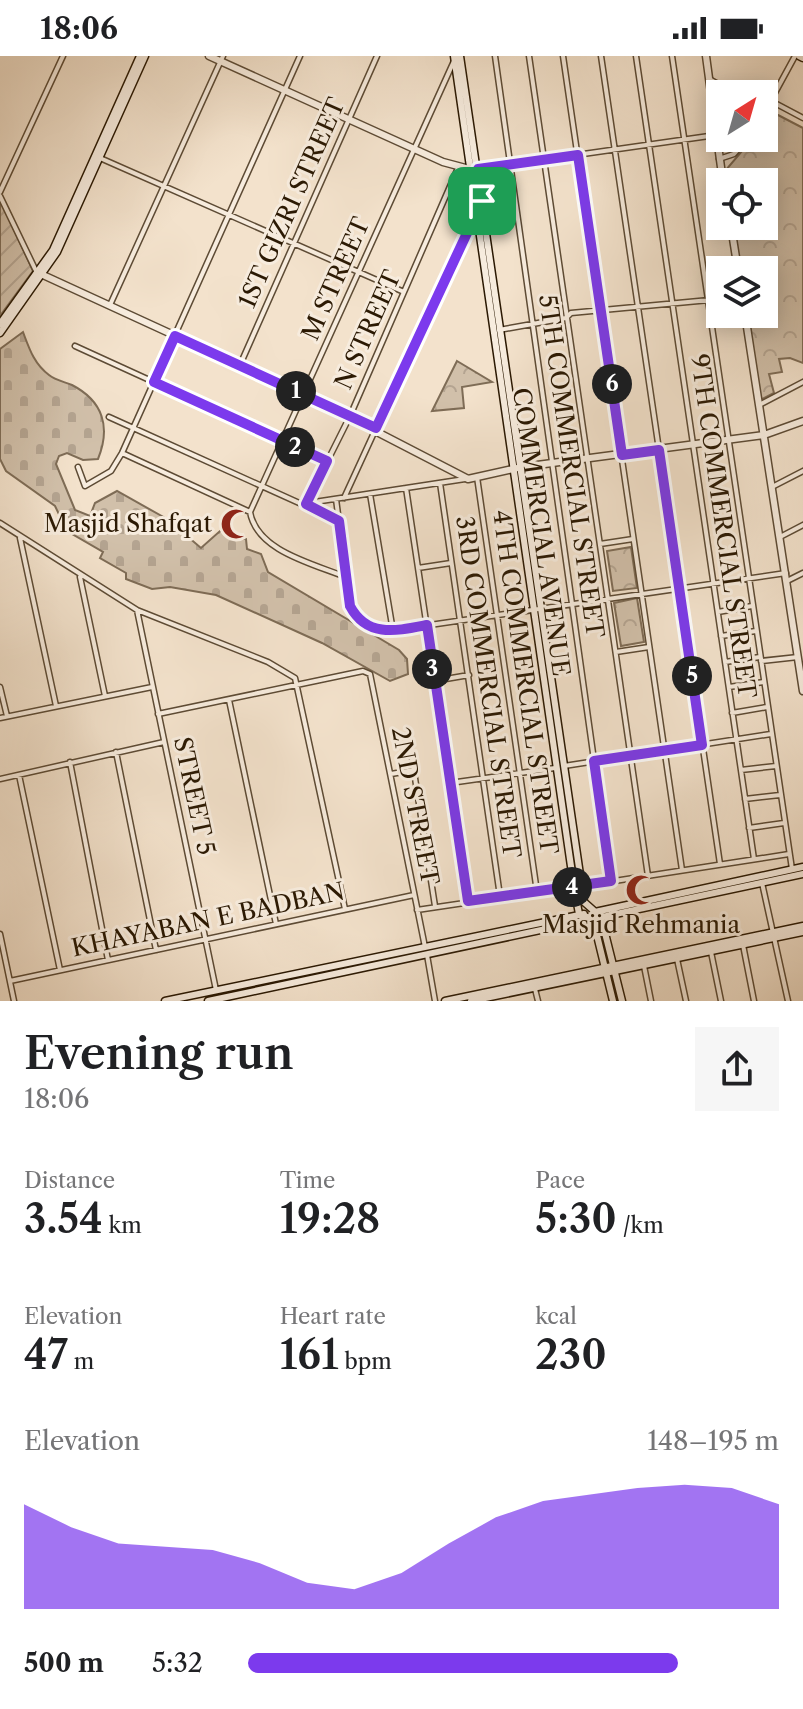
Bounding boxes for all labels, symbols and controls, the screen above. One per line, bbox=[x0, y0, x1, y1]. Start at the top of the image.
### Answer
text: 18:06 bbox=[40, 10, 118, 47]
north arrow bbox=[706, 80, 778, 152]
map controls bbox=[706, 80, 778, 328]
street label: 1ST GIZRI STREET bbox=[232, 93, 351, 312]
pin bbox=[448, 167, 516, 235]
button: locate bbox=[706, 168, 778, 240]
icon: arrive bbox=[460, 179, 504, 223]
street label: M STREET bbox=[296, 213, 376, 345]
button: layers bbox=[706, 256, 778, 328]
street label: N STREET bbox=[328, 266, 407, 394]
street label: 5TH COMMERCIAL STREET bbox=[533, 292, 610, 639]
street label: 9TH COMMERCIAL STREET bbox=[685, 352, 762, 700]
pin: 6 bbox=[592, 364, 632, 404]
text: 6 bbox=[605, 370, 619, 397]
pin: 1 bbox=[276, 371, 316, 411]
text: 1 bbox=[291, 377, 301, 404]
street label: COMMERCIAL AVENUE bbox=[507, 386, 576, 678]
pin: 2 bbox=[275, 427, 315, 467]
text: 2 bbox=[289, 433, 302, 460]
mosque icon: Masjid Shafqat bbox=[219, 507, 253, 541]
street label: 4TH COMMERCIAL STREET bbox=[487, 508, 564, 856]
place label: Masjid Shafqat bbox=[44, 509, 213, 538]
street label: 3RD COMMERCIAL STREET bbox=[450, 514, 527, 860]
pin: 3 bbox=[412, 649, 452, 689]
text: 3 bbox=[426, 655, 438, 682]
pin: 5 bbox=[672, 656, 712, 696]
text: 5 bbox=[686, 662, 698, 689]
street label: 2ND STREET bbox=[386, 724, 445, 887]
street label: STREET 5 bbox=[168, 734, 221, 857]
pin: 4 bbox=[552, 867, 592, 907]
text: 4 bbox=[565, 873, 579, 900]
mosque icon: Masjid Rehmania bbox=[624, 873, 658, 907]
street label: KHAYABAN E BADBAN bbox=[69, 876, 347, 963]
place label: Masjid Rehmania bbox=[542, 910, 740, 939]
text: Evening run bbox=[24, 1026, 294, 1080]
button: share bbox=[695, 1027, 779, 1111]
text: 18:06 bbox=[24, 1083, 89, 1115]
text: Distance bbox=[24, 1167, 115, 1194]
text: Time bbox=[280, 1167, 335, 1194]
text: Pace bbox=[535, 1167, 585, 1194]
text: 3.54 bbox=[24, 1194, 103, 1243]
text: 19:28 bbox=[280, 1194, 380, 1243]
text: 5:30 bbox=[535, 1194, 617, 1243]
text: km bbox=[103, 1212, 142, 1239]
text: /km bbox=[617, 1212, 664, 1239]
text: Elevation bbox=[24, 1303, 122, 1330]
text: Heart rate bbox=[280, 1303, 386, 1330]
text: kcal bbox=[535, 1303, 577, 1330]
text: 47 bbox=[24, 1330, 68, 1379]
text: 161 bbox=[280, 1330, 339, 1379]
text: 230 bbox=[535, 1330, 607, 1379]
text: m bbox=[68, 1348, 94, 1375]
text: bpm bbox=[339, 1348, 392, 1375]
text: Elevation bbox=[24, 1425, 140, 1457]
text: 148–195 m bbox=[647, 1425, 779, 1457]
text: 500 m bbox=[24, 1647, 104, 1679]
text: 5:32 bbox=[152, 1647, 203, 1679]

